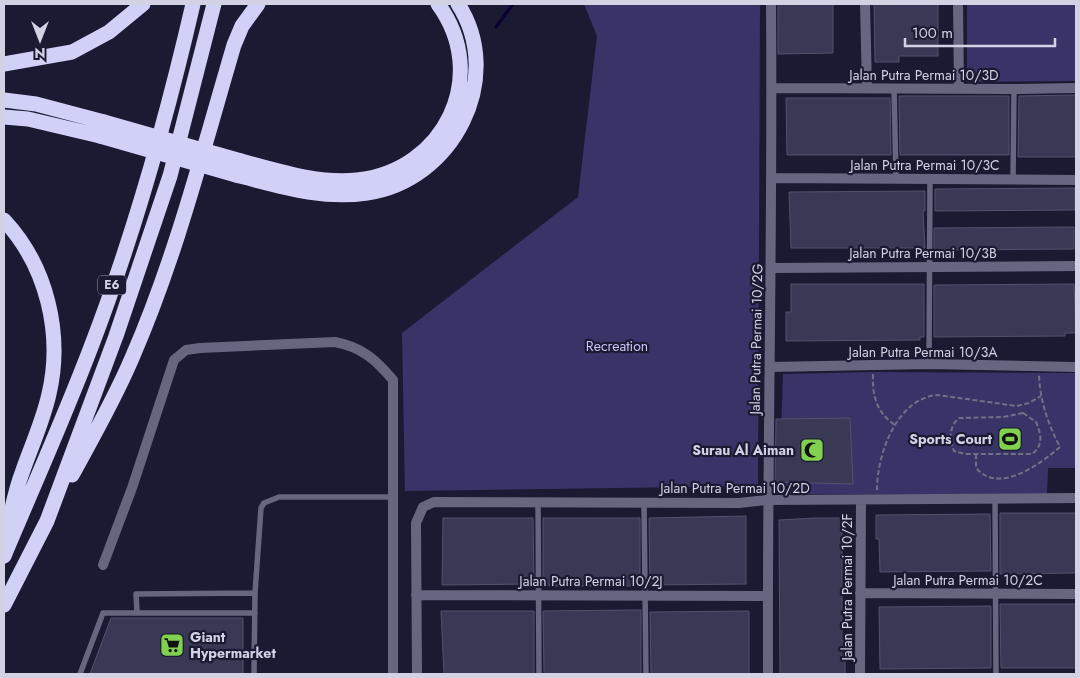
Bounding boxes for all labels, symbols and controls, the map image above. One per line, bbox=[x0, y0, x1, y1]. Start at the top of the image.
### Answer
north arrow bbox=[15, 15, 65, 65]
scale bar bbox=[905, 15, 1055, 47]
text: 100 m bbox=[912, 22, 953, 44]
text: N bbox=[34, 43, 46, 63]
street label: Jalan Putra Permai 10/3D bbox=[847, 65, 999, 85]
street label: Jalan Putra Permai 10/3C bbox=[848, 155, 1000, 175]
street label: Jalan Putra Permai 10/3B bbox=[847, 243, 997, 263]
street label: Jalan Putra Permai 10/2G bbox=[745, 263, 767, 417]
road number: E6 bbox=[98, 276, 126, 294]
park label: Recreation bbox=[586, 336, 648, 356]
street label: Jalan Putra Permai 10/3A bbox=[847, 342, 998, 362]
sports icon: Sports Court bbox=[997, 426, 1023, 452]
place label: Sports Court bbox=[909, 429, 993, 449]
mosque icon: Surau Al Aiman bbox=[799, 437, 825, 463]
place label: Surau Al Aiman bbox=[692, 440, 794, 460]
street label: Jalan Putra Permai 10/2D bbox=[658, 478, 810, 498]
street label: Jalan Putra Permai 10/2F bbox=[837, 513, 857, 663]
street label: Jalan Putra Permai 10/2C bbox=[891, 570, 1043, 590]
street label: Jalan Putra Permai 10/2J bbox=[517, 571, 663, 591]
place label: Giant Hypermarket bbox=[190, 627, 276, 663]
supermarket icon: Giant Hypermarket bbox=[159, 632, 185, 658]

